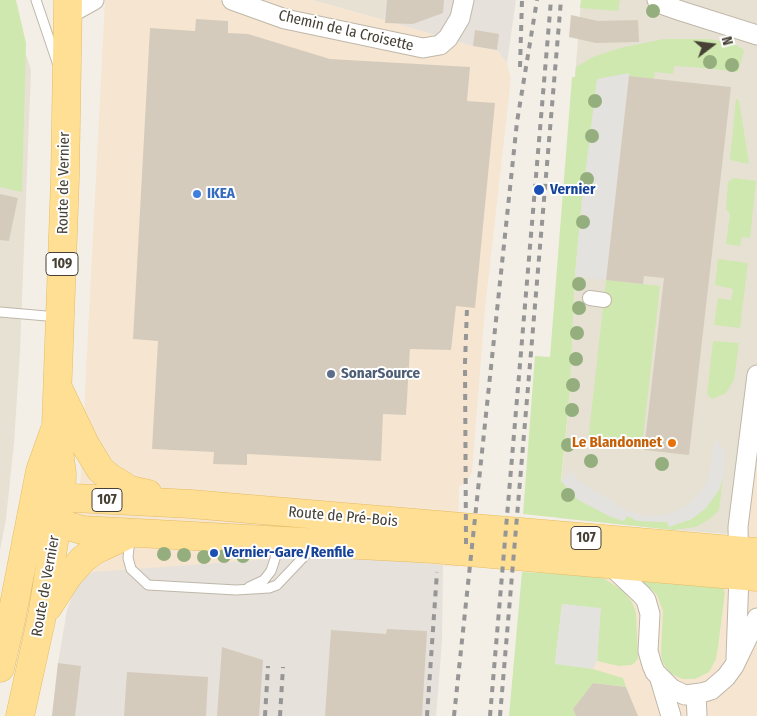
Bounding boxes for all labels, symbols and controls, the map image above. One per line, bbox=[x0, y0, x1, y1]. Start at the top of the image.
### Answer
street label: Chemin de la Croisette bbox=[277, 7, 415, 55]
north arrow bbox=[687, 20, 737, 70]
text: N bbox=[718, 35, 736, 47]
street label: Route de Vernier bbox=[54, 132, 74, 234]
place label: Vernier bbox=[550, 181, 595, 199]
marker: Vernier bbox=[532, 183, 546, 197]
place label: IKEA bbox=[207, 185, 235, 203]
marker: IKEA bbox=[191, 188, 203, 200]
road number: 109 bbox=[46, 252, 78, 276]
place label: SonarSource bbox=[341, 365, 420, 383]
marker: SonarSource bbox=[325, 368, 337, 380]
place label: Le Blandonnet bbox=[572, 434, 662, 452]
marker: Le Blandonnet bbox=[666, 437, 678, 449]
road number: 107 bbox=[92, 488, 122, 512]
street label: Route de Pré-Bois bbox=[287, 503, 399, 531]
road number: 107 bbox=[571, 526, 601, 550]
street label: Route de Vernier bbox=[28, 534, 64, 638]
place label: Vernier-Gare/Renfile bbox=[224, 544, 354, 562]
marker: Vernier-Gare/Renfile bbox=[208, 547, 220, 559]

